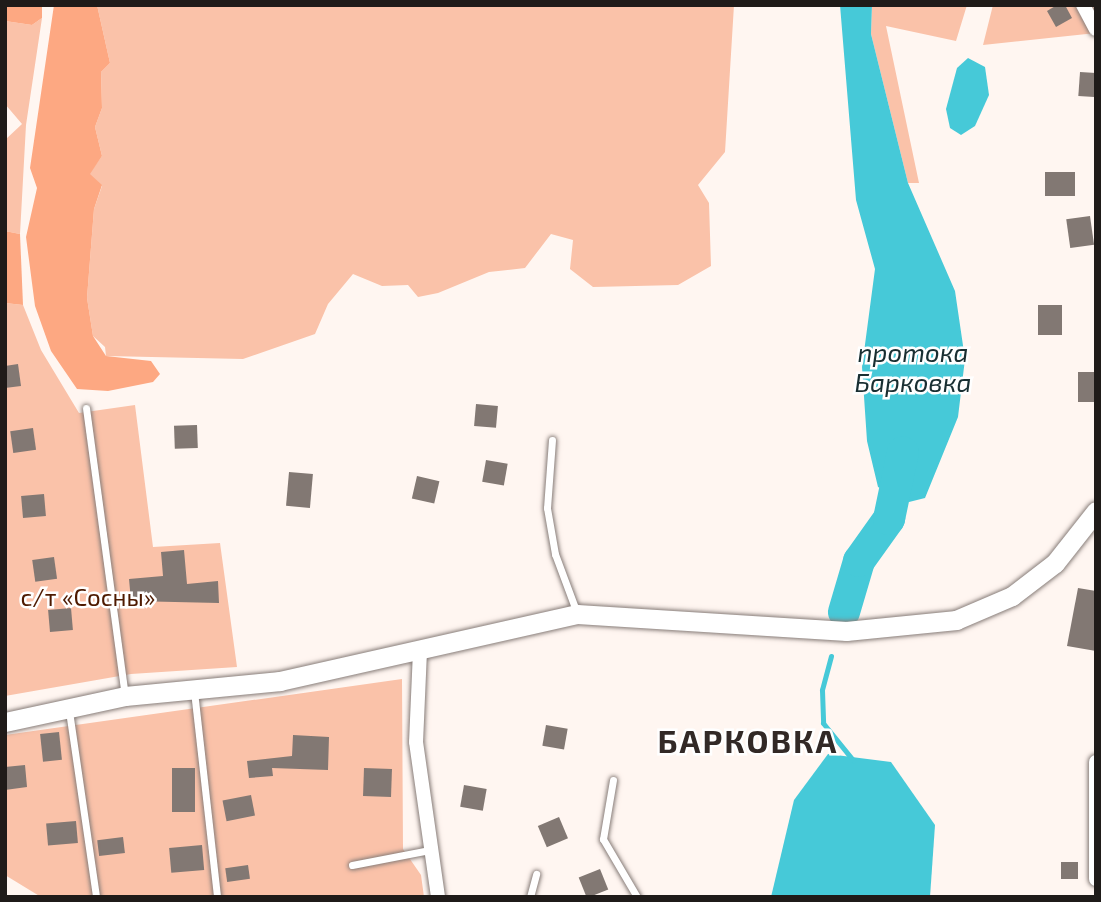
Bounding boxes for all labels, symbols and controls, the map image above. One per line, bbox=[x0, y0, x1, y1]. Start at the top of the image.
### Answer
water label: протока Барковка bbox=[855, 336, 971, 398]
park label: с/т «Сосны» bbox=[21, 583, 155, 611]
district label: БАРКОВКА bbox=[659, 721, 837, 759]

